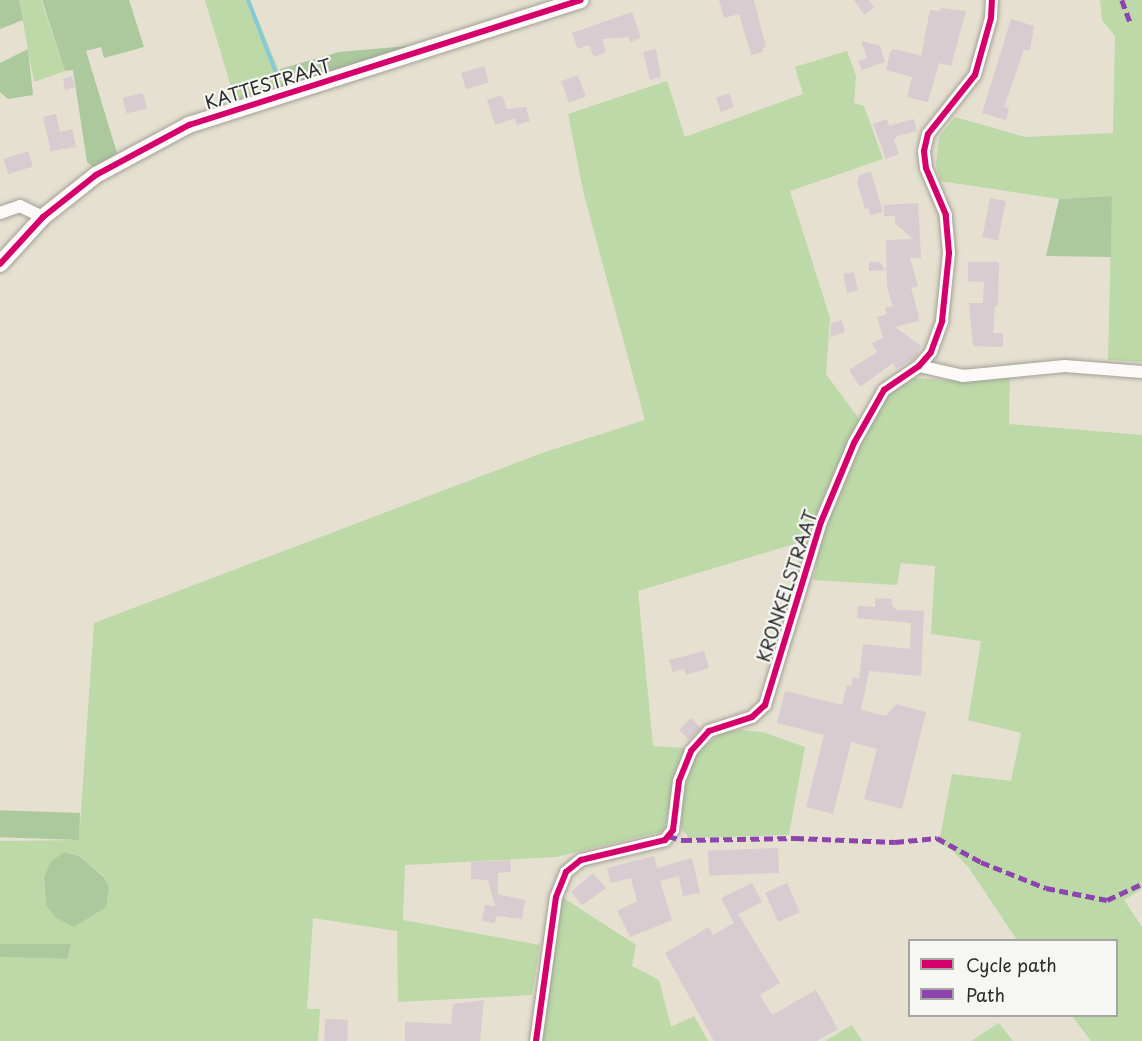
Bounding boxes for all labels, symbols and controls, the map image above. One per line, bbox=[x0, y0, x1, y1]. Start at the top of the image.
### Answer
street label: KATTESTRAAT bbox=[202, 55, 334, 113]
street label: KRONKELSTRAAT bbox=[752, 507, 822, 665]
legend bbox=[908, 939, 1118, 1017]
text: Cycle path bbox=[966, 951, 1057, 978]
text: Path bbox=[966, 981, 1005, 1008]

